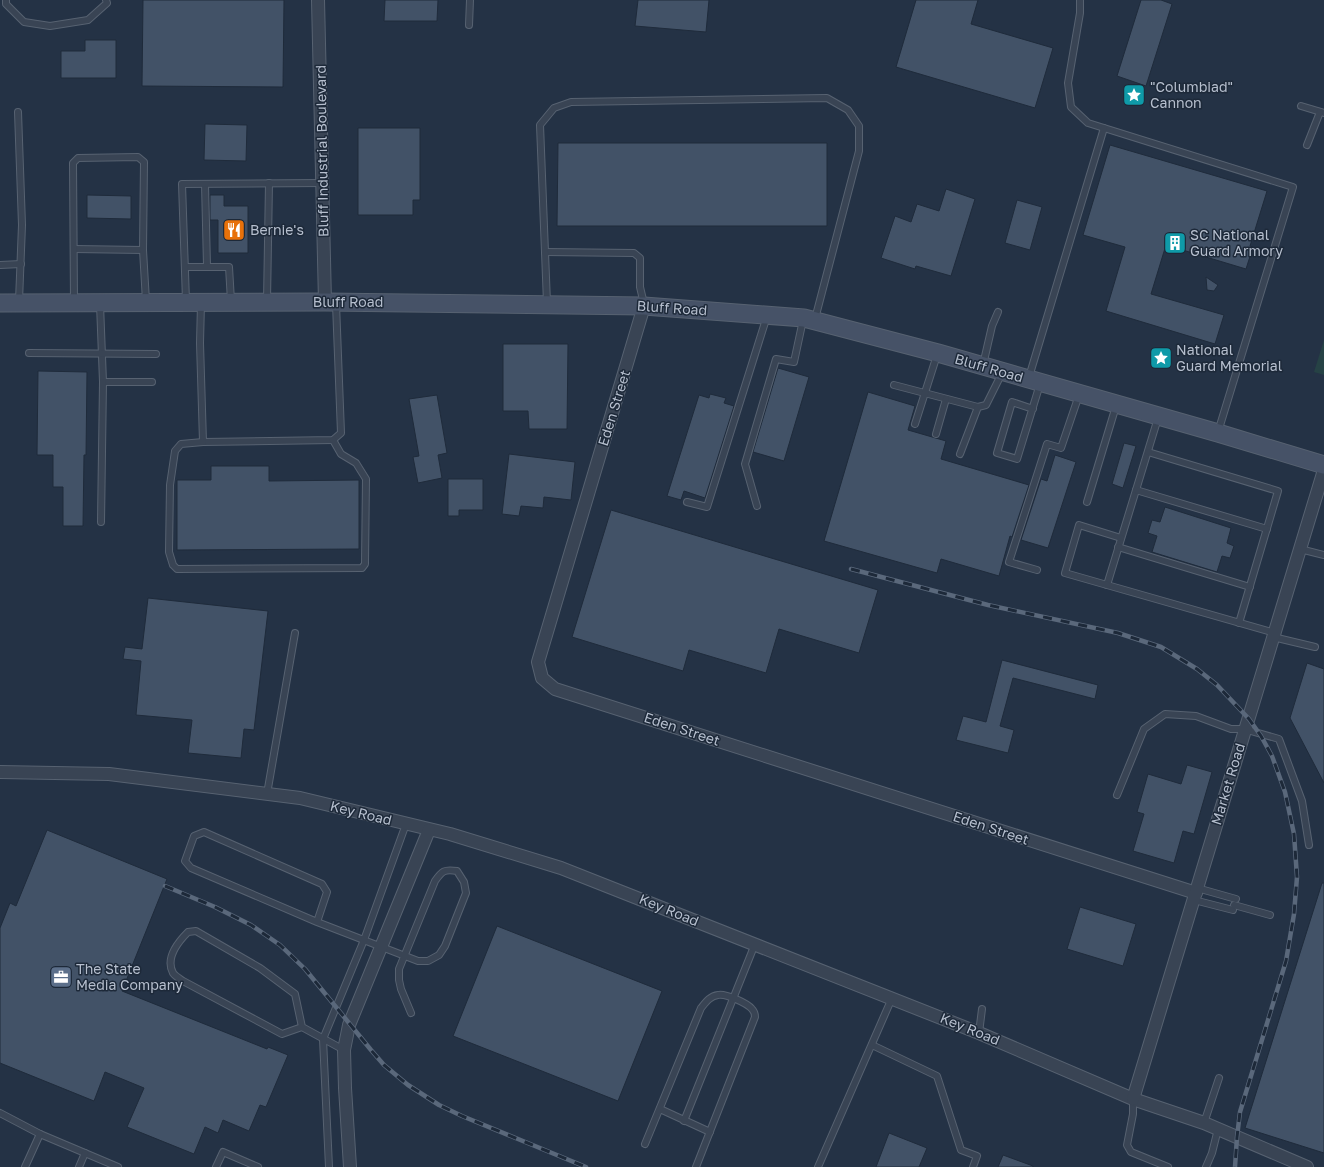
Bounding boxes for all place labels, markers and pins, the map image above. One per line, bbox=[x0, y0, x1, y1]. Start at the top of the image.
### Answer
place label: "Columbiad" Cannon bbox=[1150, 78, 1233, 111]
place icon: "Columbiad" Cannon bbox=[1121, 82, 1147, 108]
restaurant icon: Bernie's bbox=[221, 217, 247, 243]
place label: Bernie's bbox=[250, 221, 304, 238]
place label: SC National Guard Armory bbox=[1190, 226, 1283, 259]
building icon: SC National Guard Armory bbox=[1162, 230, 1188, 256]
place label: National Guard Memorial bbox=[1176, 341, 1282, 374]
place icon: National Guard Memorial bbox=[1148, 345, 1174, 371]
place label: The State Media Company bbox=[76, 960, 183, 993]
office icon: The State Media Company bbox=[48, 964, 74, 990]

